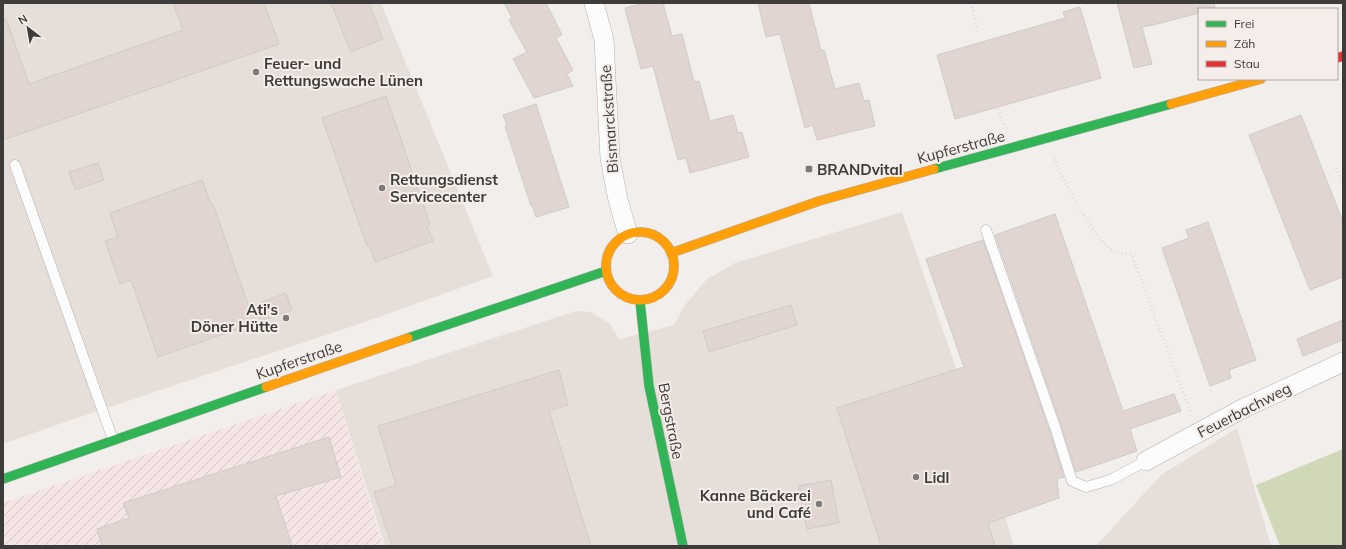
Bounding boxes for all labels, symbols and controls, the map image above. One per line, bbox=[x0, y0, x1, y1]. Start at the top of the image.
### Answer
north arrow bbox=[8, 8, 48, 48]
legend bbox=[1198, 8, 1338, 80]
text: N bbox=[16, 11, 30, 28]
text: Frei bbox=[1234, 16, 1254, 31]
text: Zäh bbox=[1234, 36, 1255, 51]
place label: Feuer- und Rettungswache Lünen bbox=[264, 54, 423, 90]
text: Stau bbox=[1234, 56, 1260, 71]
street label: Bismarckstraße bbox=[596, 64, 622, 174]
marker: Feuer- und Rettungswache Lünen bbox=[251, 67, 261, 77]
street label: Kupferstraße bbox=[915, 126, 1007, 168]
place label: BRANDvital bbox=[817, 160, 903, 179]
marker: BRANDvital bbox=[804, 164, 814, 174]
place label: Rettungsdienst Servicecenter bbox=[390, 170, 498, 206]
marker: Rettungsdienst Servicecenter bbox=[377, 183, 387, 193]
place label: Ati's Döner Hütte bbox=[191, 300, 278, 336]
marker: Ati's Döner Hütte bbox=[281, 313, 291, 323]
street label: Kupferstraße bbox=[253, 336, 345, 384]
street label: Feuerbachweg bbox=[1194, 378, 1294, 442]
street label: Bergstraße bbox=[654, 381, 688, 461]
place label: Lidl bbox=[924, 468, 950, 487]
marker: Lidl bbox=[911, 472, 921, 482]
place label: Kanne Bäckerei und Café bbox=[700, 486, 811, 522]
marker: Kanne Bäckerei und Café bbox=[814, 499, 824, 509]

